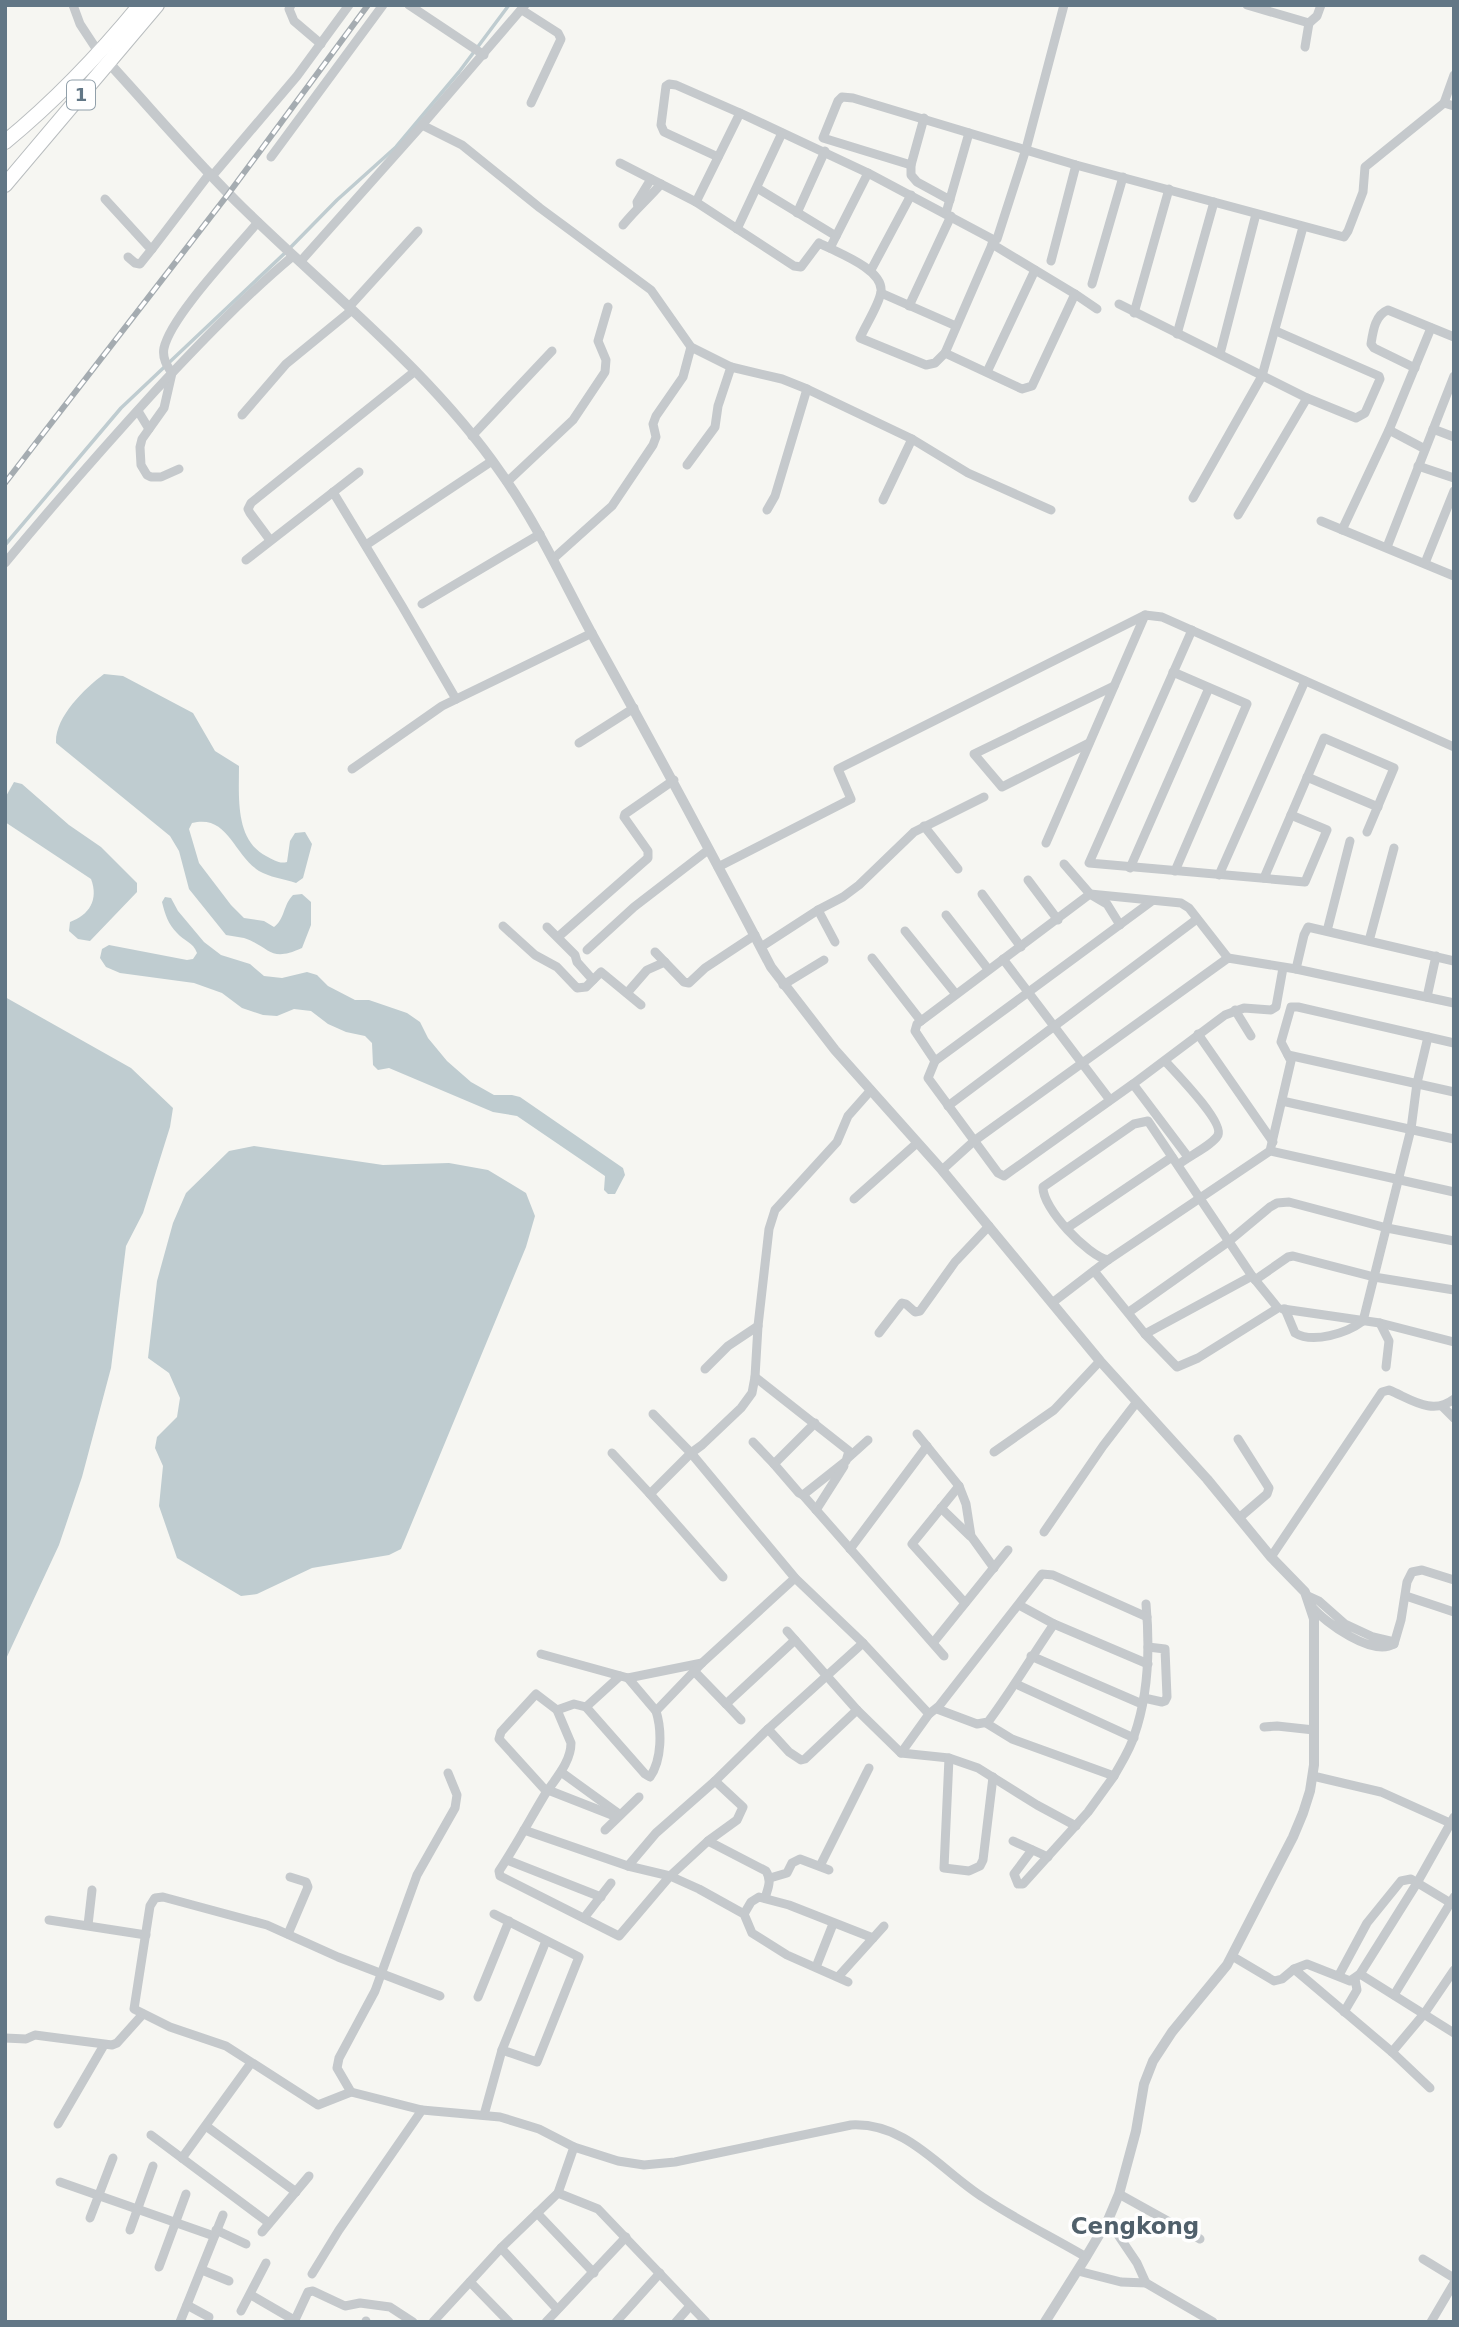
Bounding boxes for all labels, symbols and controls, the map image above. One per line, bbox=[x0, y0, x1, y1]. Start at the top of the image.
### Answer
road number: 1 bbox=[67, 80, 95, 110]
district label: Cengkong bbox=[1071, 2213, 1199, 2239]

